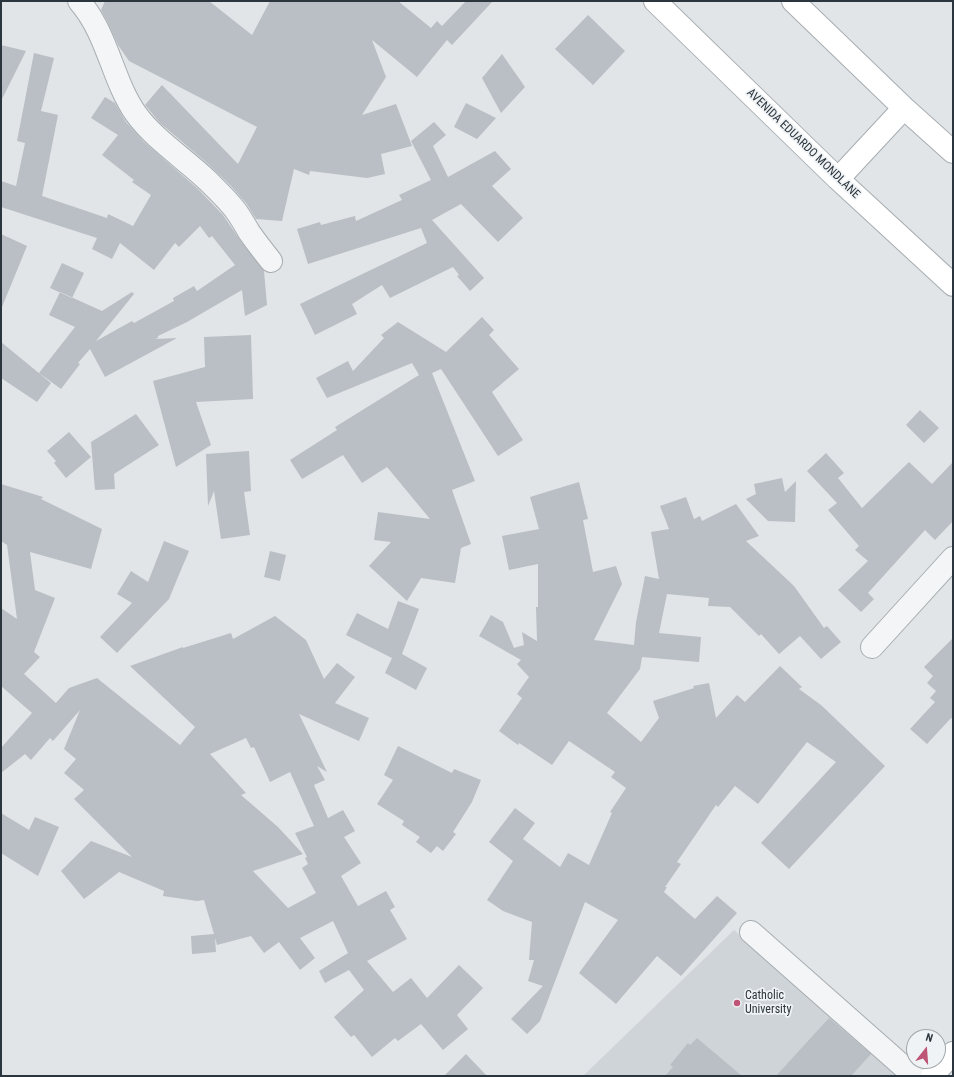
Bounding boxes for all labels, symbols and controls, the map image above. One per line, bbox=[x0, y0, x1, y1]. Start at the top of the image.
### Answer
street label: AVENIDA EDUARDO MONDLANE bbox=[743, 86, 863, 202]
place label: Catholic University bbox=[745, 989, 791, 1017]
marker: Catholic University bbox=[732, 998, 742, 1008]
north arrow bbox=[906, 1029, 946, 1069]
text: N bbox=[924, 1031, 934, 1045]

